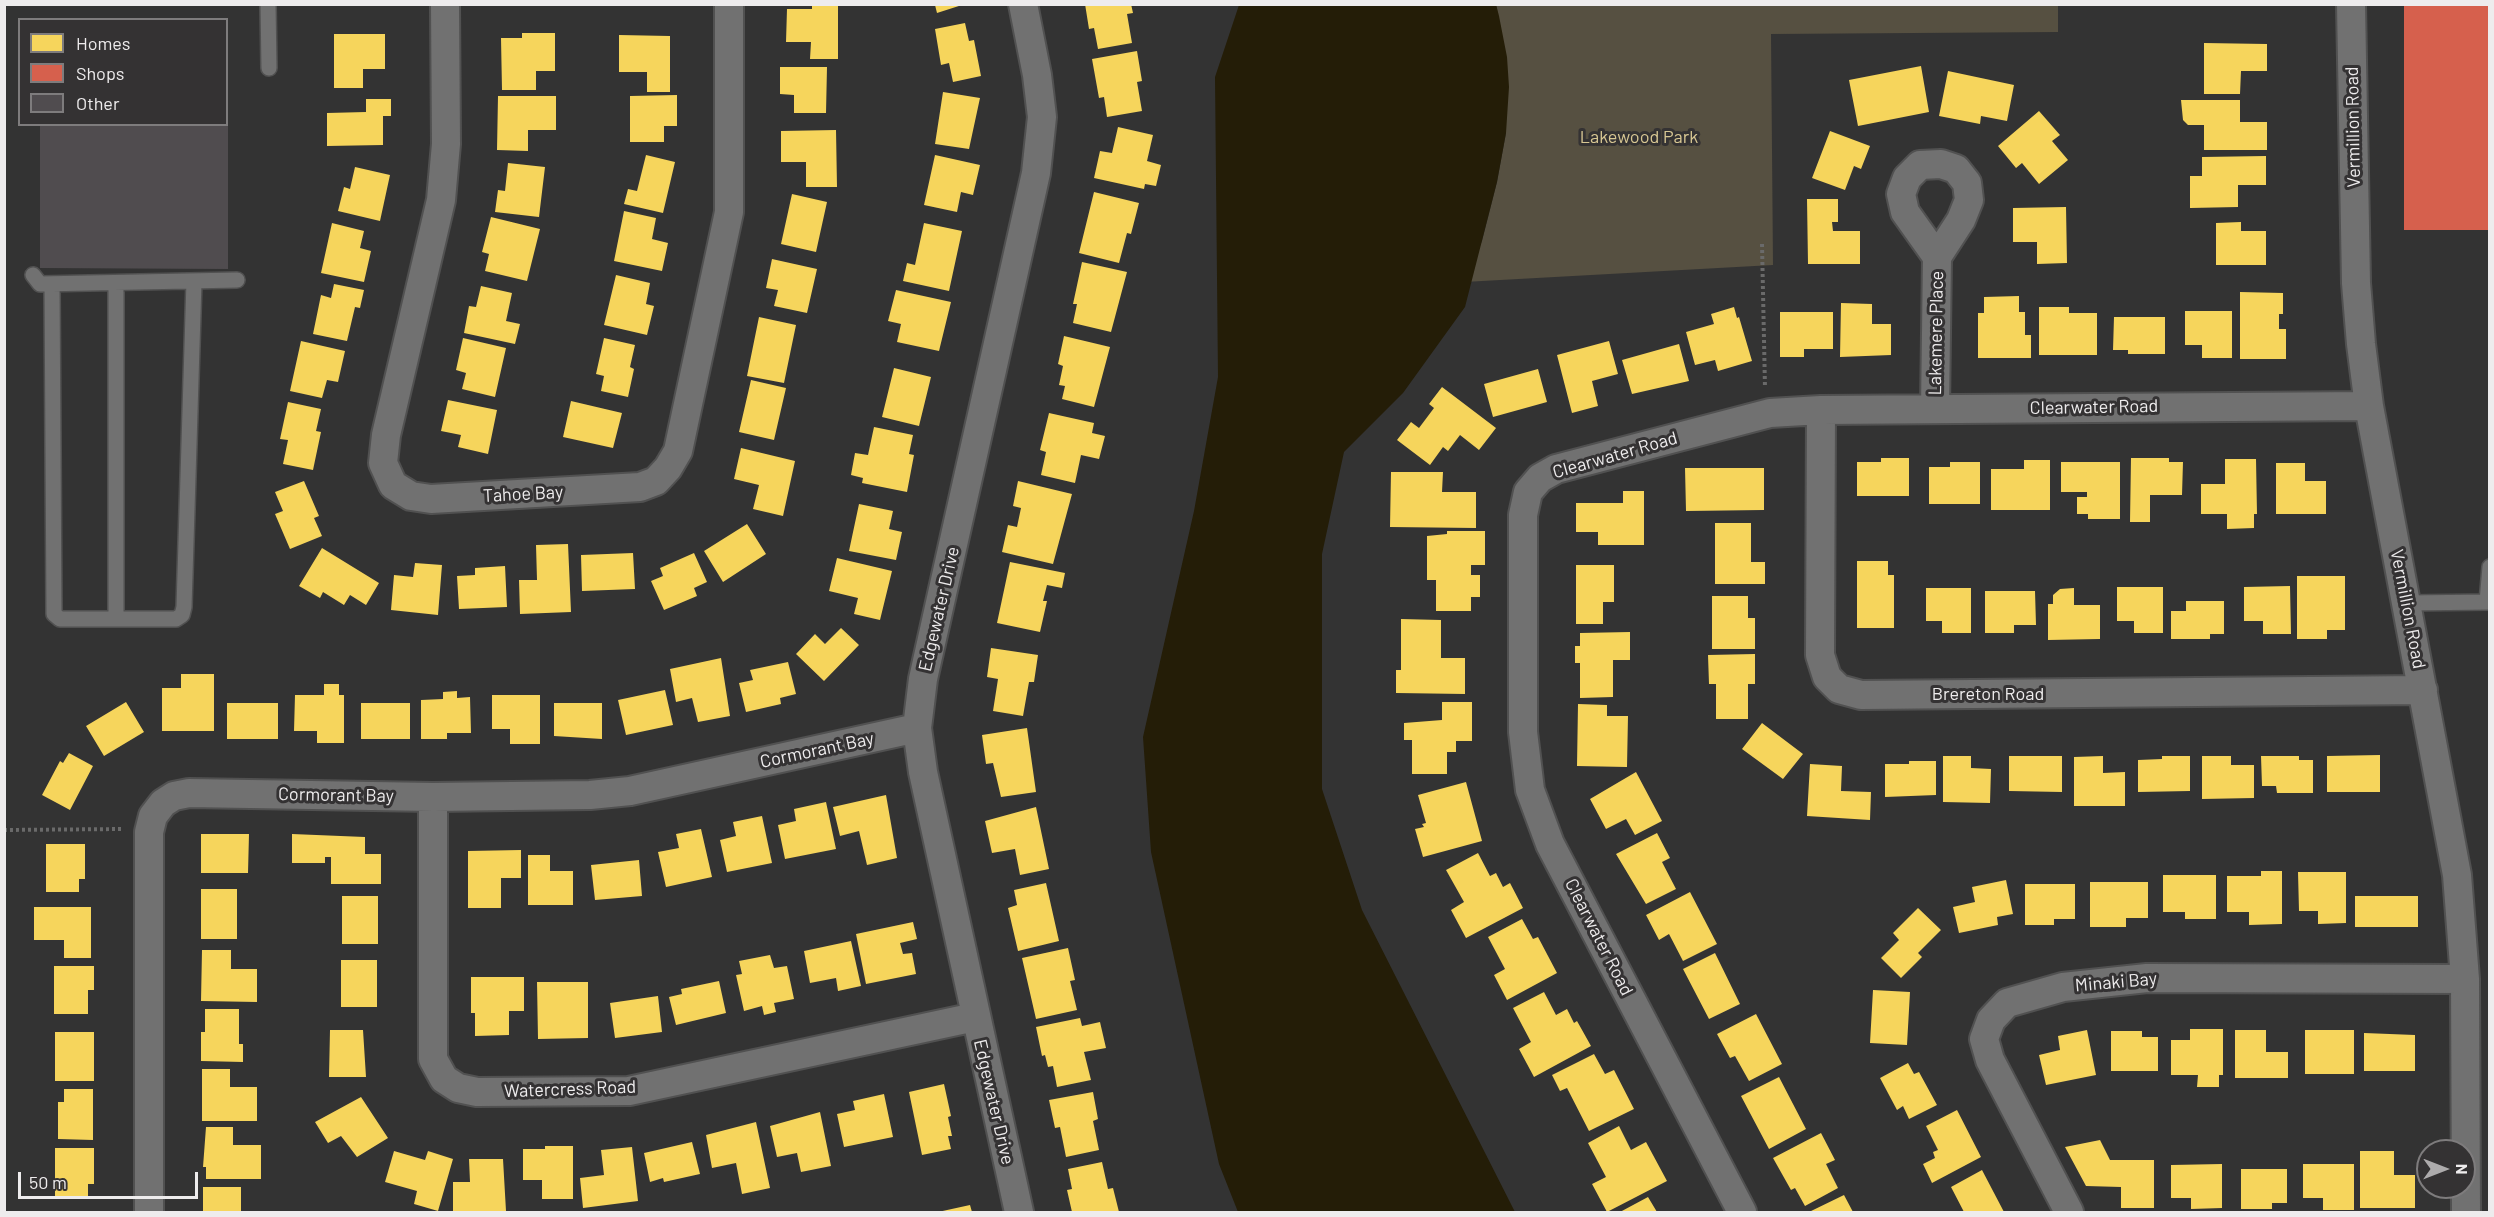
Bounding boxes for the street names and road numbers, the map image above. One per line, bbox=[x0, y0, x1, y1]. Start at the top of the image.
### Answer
street label: Vermillion Road bbox=[2341, 66, 2365, 188]
street label: Lakemere Place bbox=[1924, 271, 1948, 395]
street label: Clearwater Road bbox=[2030, 395, 2158, 419]
street label: Clearwater Road bbox=[1550, 427, 1680, 483]
street label: Tahoe Bay bbox=[482, 481, 564, 507]
street label: Edgewater Drive bbox=[914, 544, 964, 674]
street label: Vermillion Road bbox=[2386, 547, 2430, 671]
street label: Brereton Road bbox=[1932, 683, 2044, 705]
street label: Cormorant Bay bbox=[758, 727, 876, 773]
street label: Cormorant Bay bbox=[278, 783, 394, 807]
street label: Clearwater Road bbox=[1560, 875, 1638, 999]
street label: Minaki Bay bbox=[2074, 968, 2158, 996]
street label: Edgewater Drive bbox=[969, 1037, 1019, 1167]
street label: Watercress Road bbox=[504, 1076, 636, 1102]

